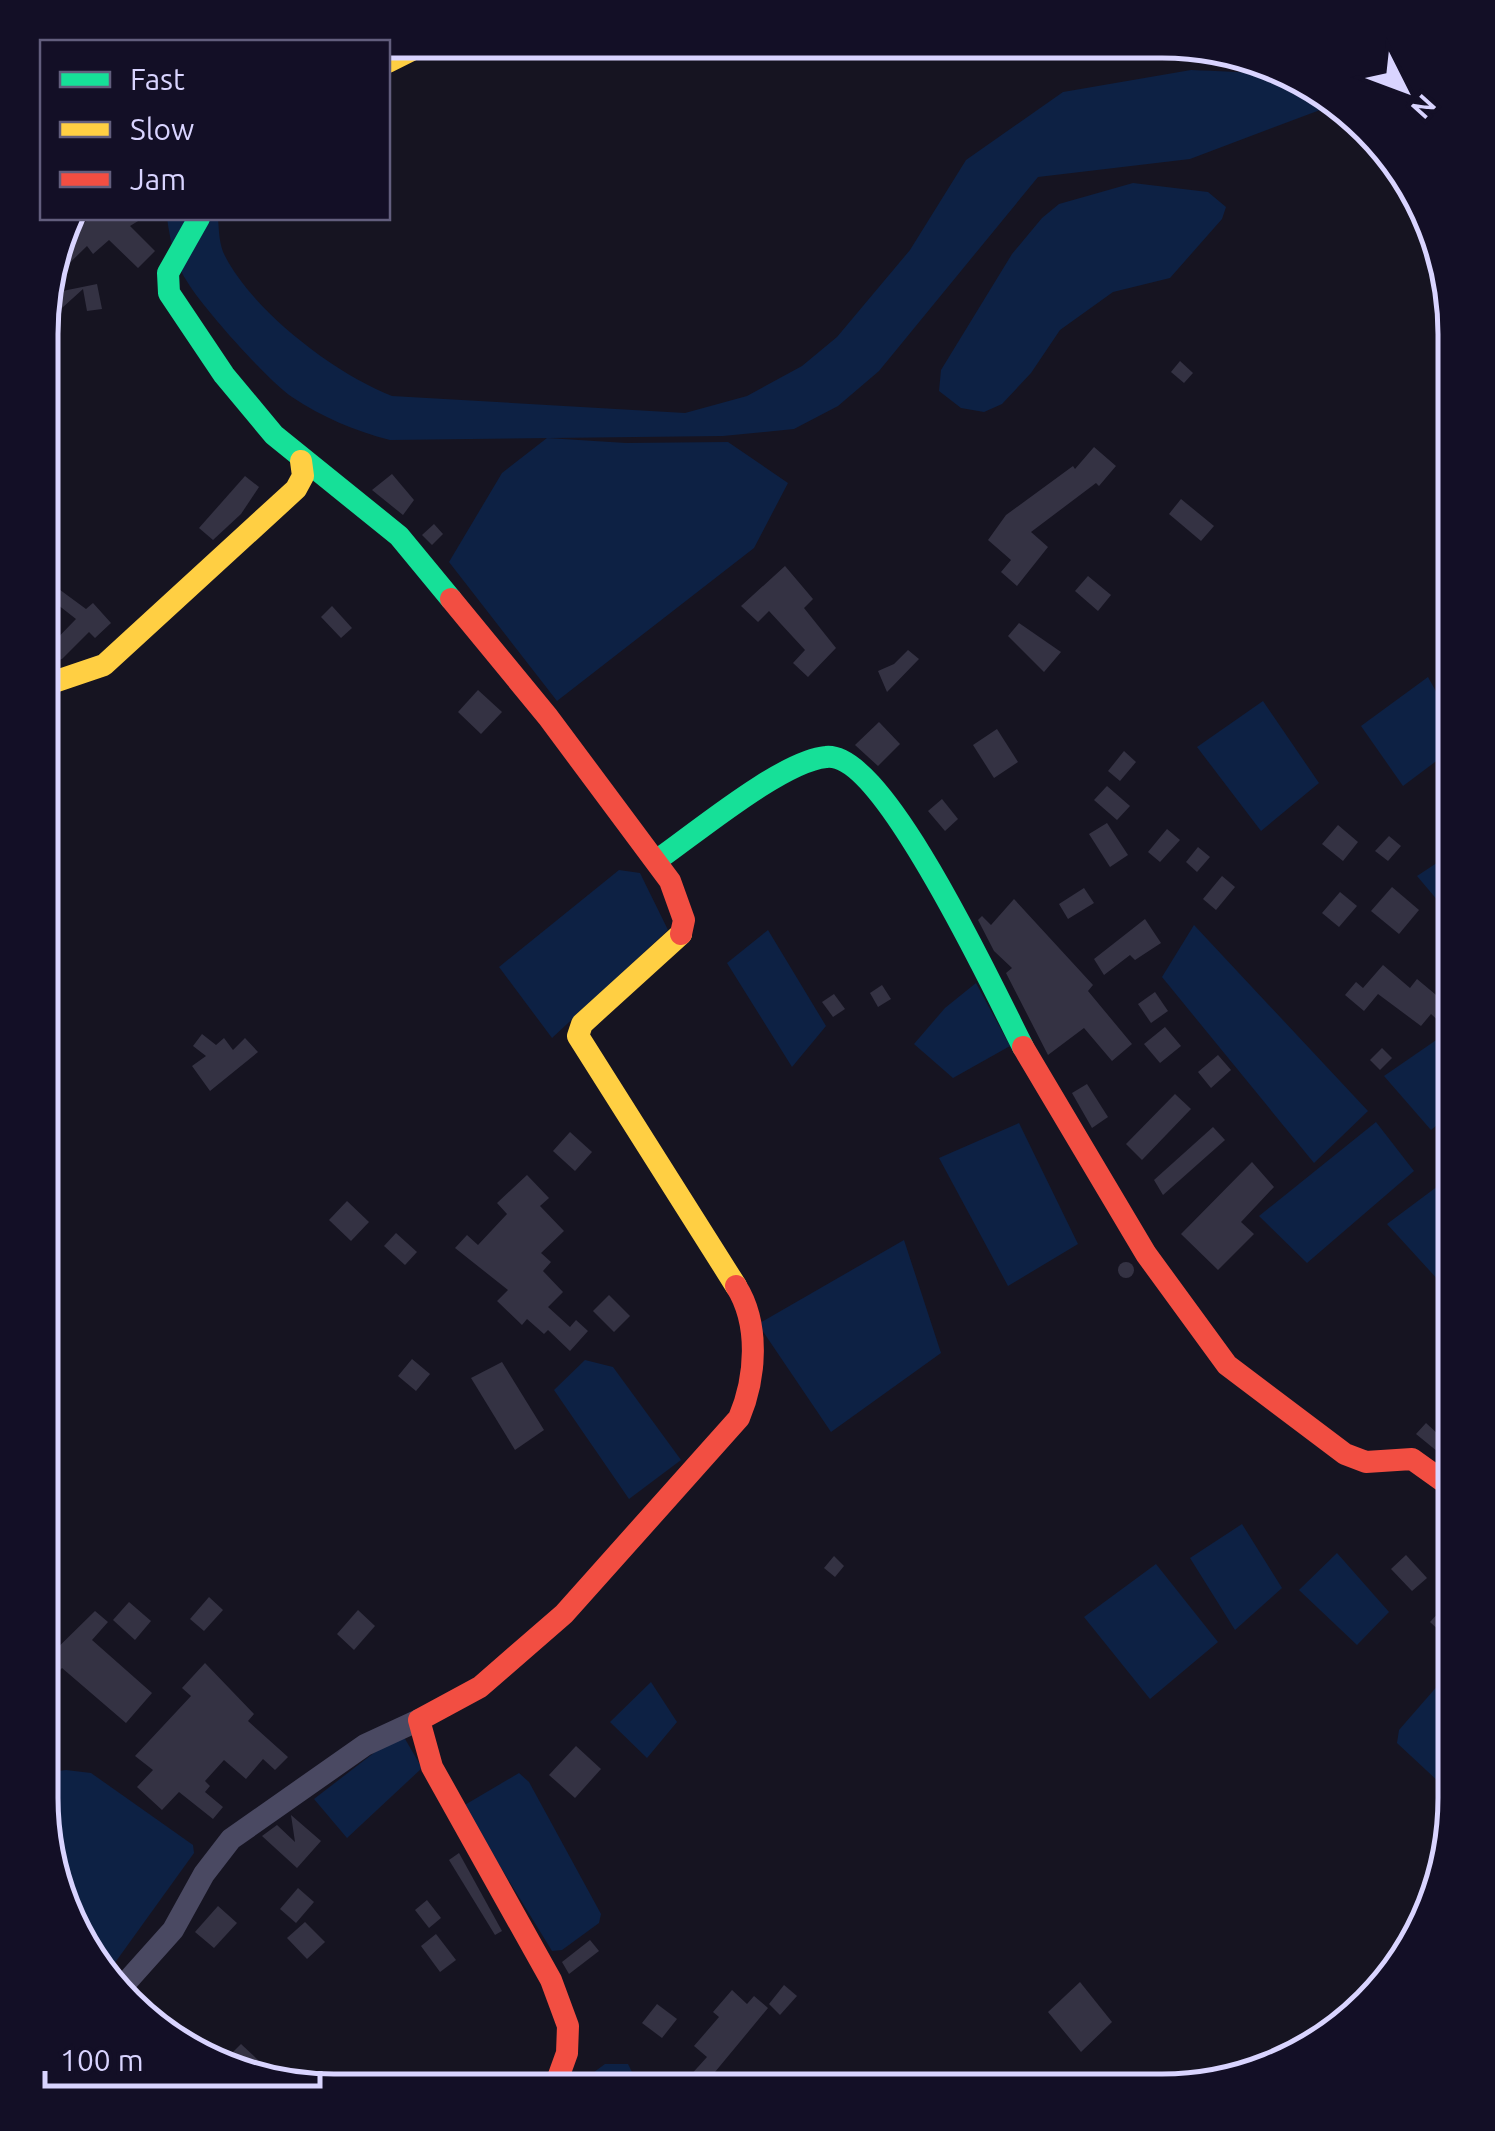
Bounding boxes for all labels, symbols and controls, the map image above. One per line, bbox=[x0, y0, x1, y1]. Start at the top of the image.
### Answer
legend bbox=[40, 40, 390, 220]
north arrow bbox=[1355, 40, 1455, 140]
text: Fast bbox=[130, 62, 185, 96]
text: N bbox=[1405, 89, 1442, 125]
text: Slow bbox=[130, 112, 194, 146]
text: Jam bbox=[130, 162, 186, 196]
scale bar bbox=[45, 2026, 320, 2088]
text: 100 m bbox=[60, 2043, 144, 2077]

